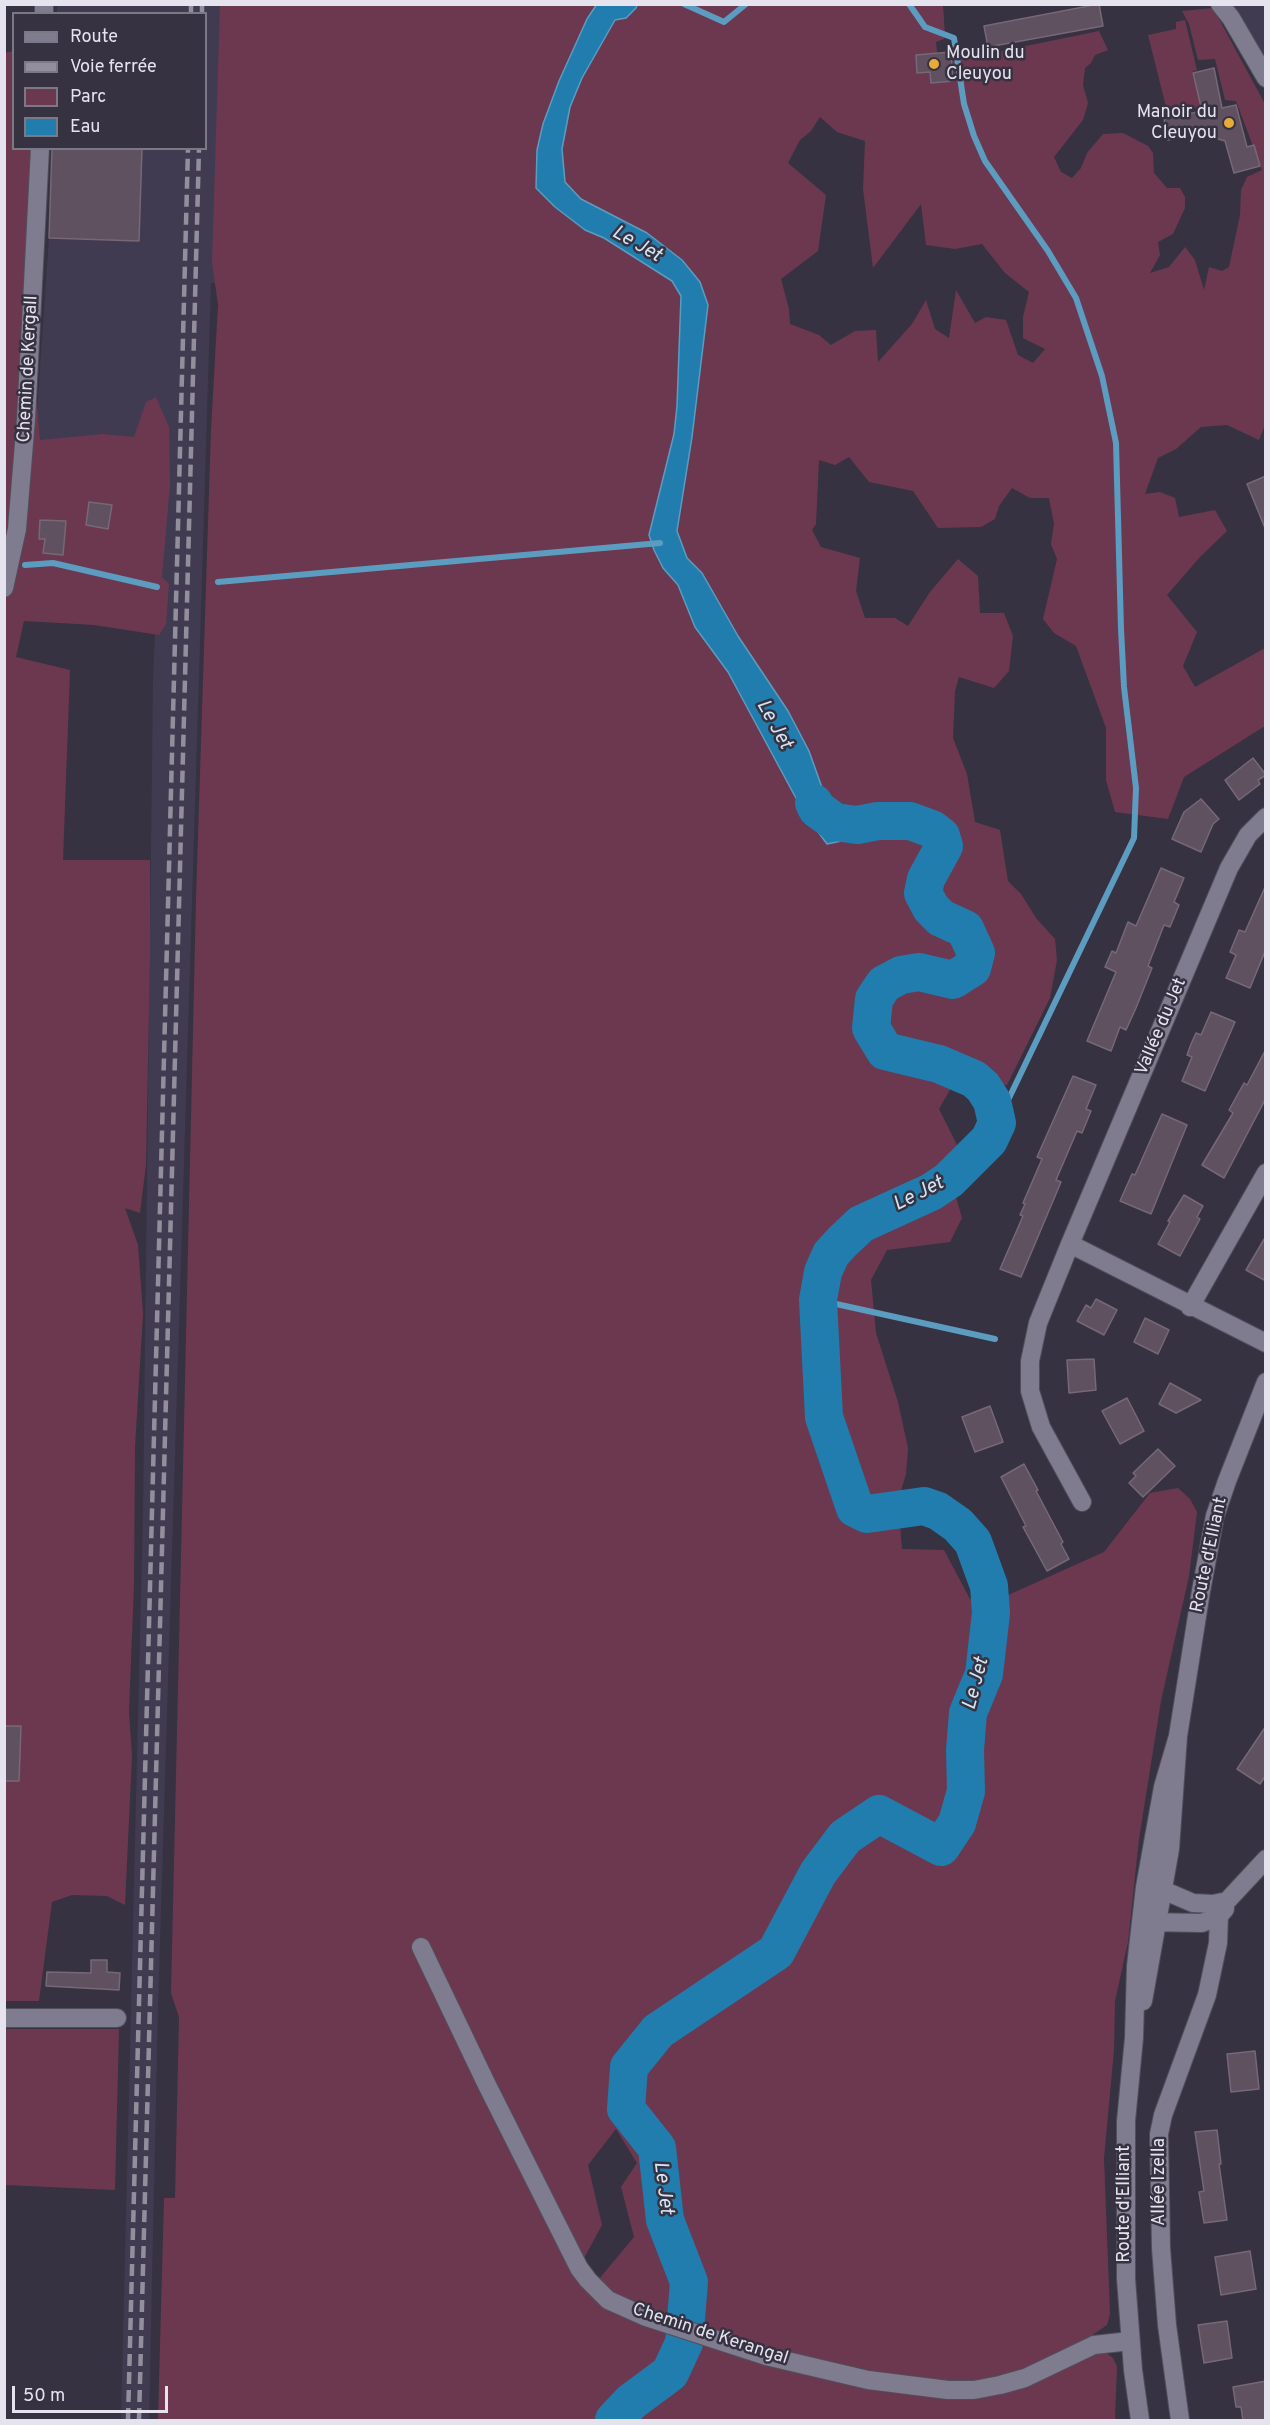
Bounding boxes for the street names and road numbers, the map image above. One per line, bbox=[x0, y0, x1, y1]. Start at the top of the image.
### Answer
street label: Chemin de Kergall bbox=[14, 295, 44, 443]
street label: Vallée du Jet bbox=[1132, 975, 1192, 1079]
street label: Route d'Elliant bbox=[1187, 1495, 1233, 1615]
street label: Allée Izella bbox=[1149, 2138, 1171, 2226]
street label: Route d'Elliant bbox=[1114, 2145, 1136, 2263]
street label: Chemin de Kerangal bbox=[629, 2300, 791, 2370]

